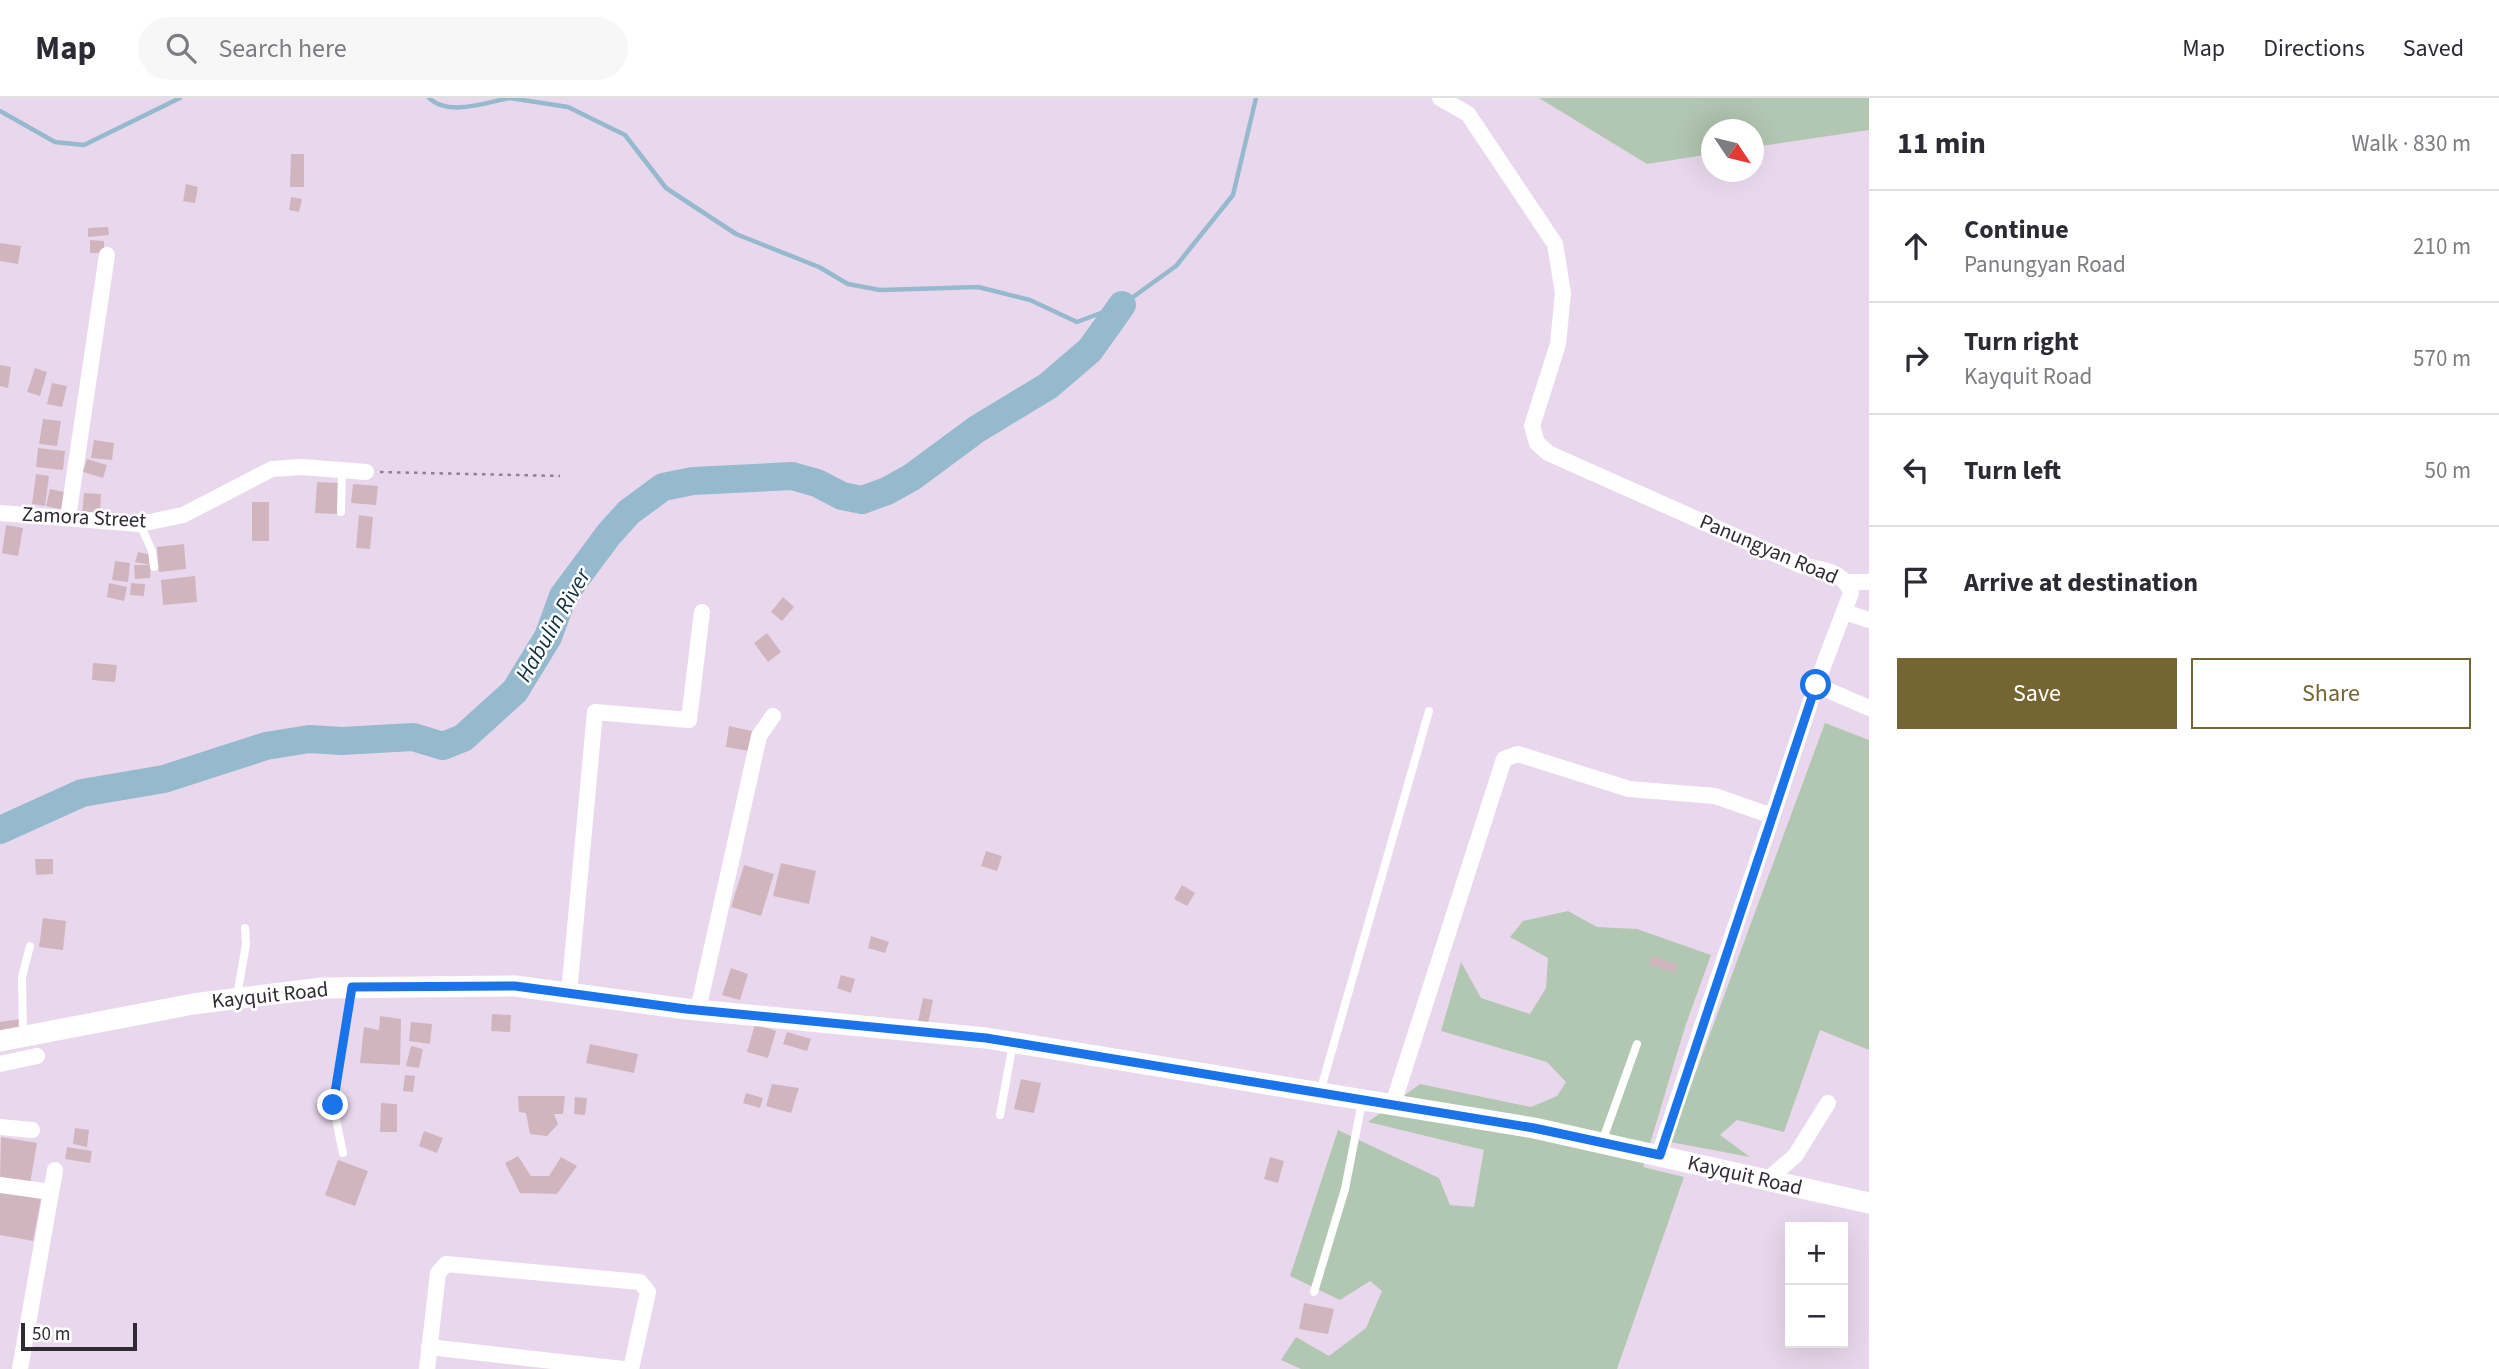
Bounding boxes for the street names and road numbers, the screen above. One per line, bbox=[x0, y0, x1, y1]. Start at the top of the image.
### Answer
street label: Zamora Street bbox=[21, 499, 147, 535]
street label: Panungyan Road bbox=[1695, 506, 1843, 592]
street label: Kayquit Road bbox=[210, 974, 330, 1016]
street label: Kayquit Road bbox=[1685, 1147, 1805, 1203]

